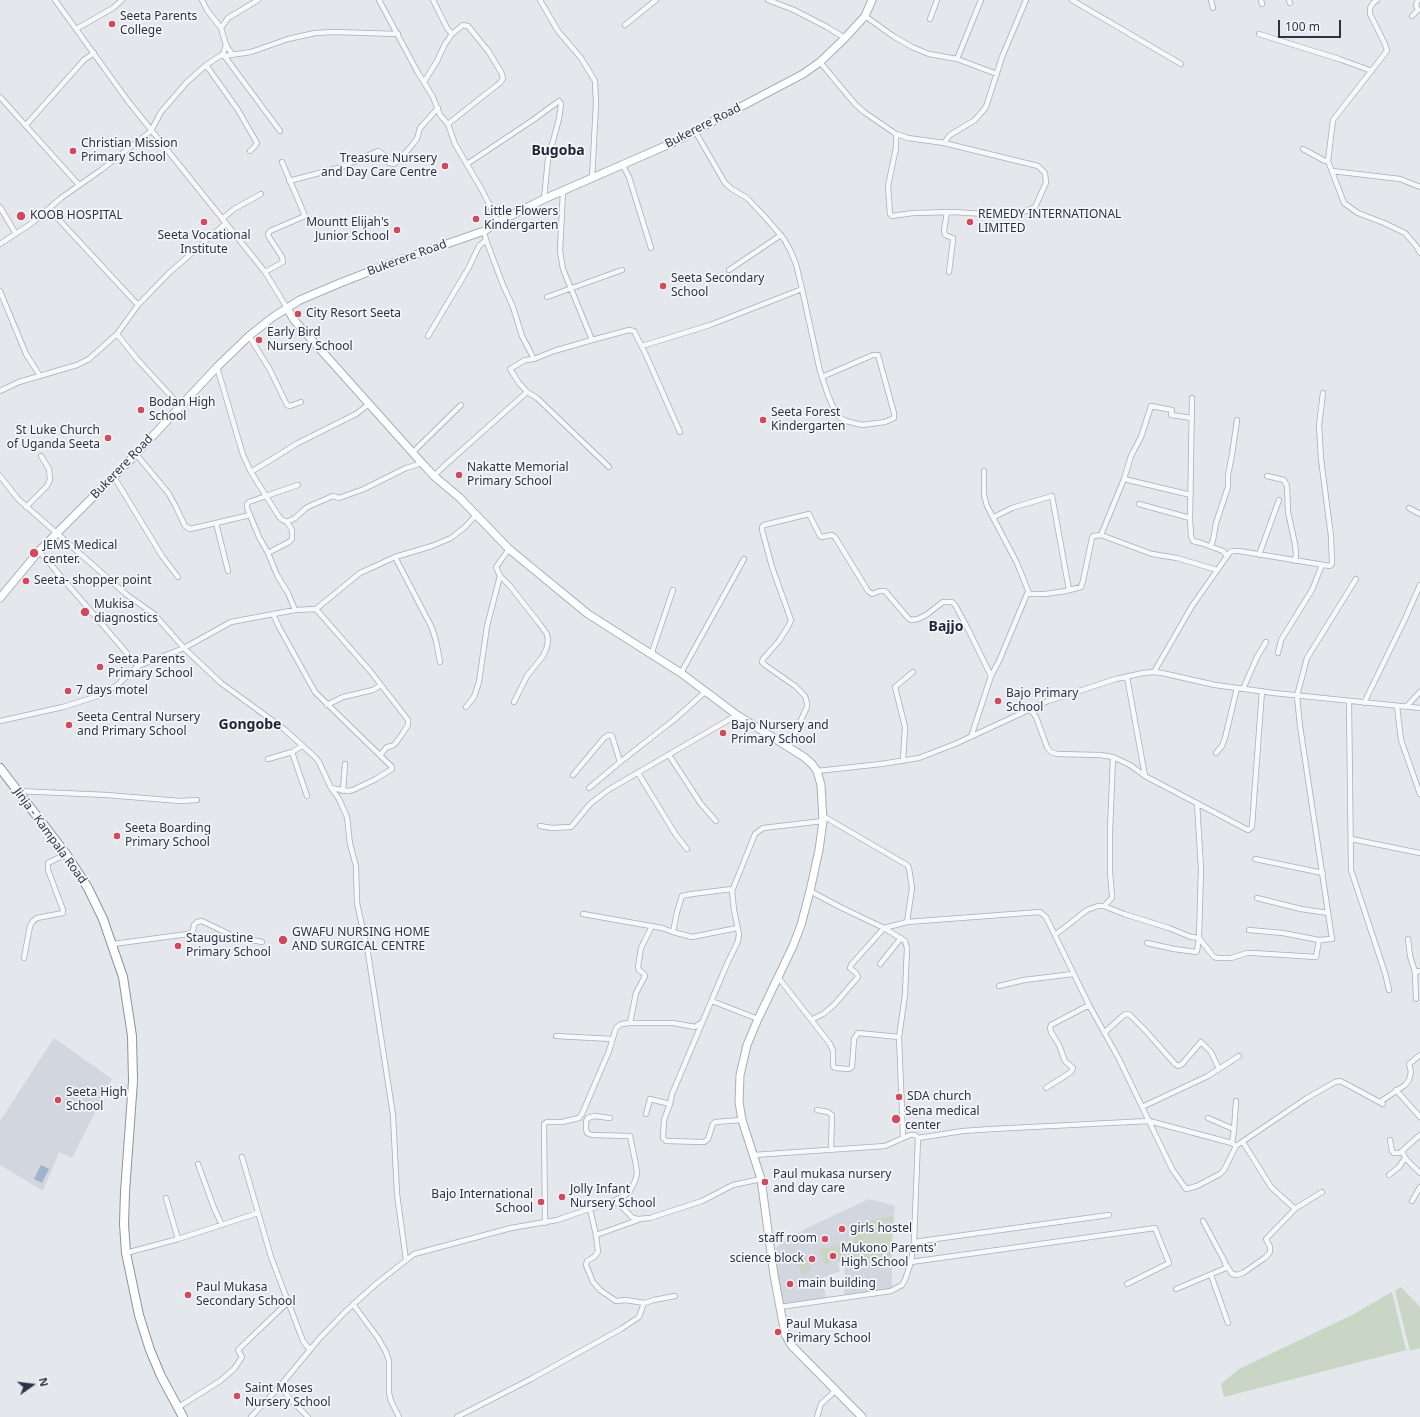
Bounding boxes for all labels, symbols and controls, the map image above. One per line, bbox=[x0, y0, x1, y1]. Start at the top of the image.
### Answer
place label: Seeta Parents College bbox=[120, 10, 197, 38]
scale bar bbox=[1280, 12, 1343, 38]
text: 100 m bbox=[1285, 18, 1320, 35]
marker: Seeta Parents College bbox=[107, 19, 117, 29]
street label: Bukerere Road bbox=[663, 101, 743, 151]
place label: Christian Mission Primary School bbox=[81, 137, 178, 165]
district label: Bugoba bbox=[531, 143, 585, 159]
marker: Christian Mission Primary School bbox=[68, 146, 78, 156]
place label: Treasure Nursery and Day Care Centre bbox=[321, 152, 437, 180]
marker: Treasure Nursery and Day Care Centre bbox=[440, 161, 450, 171]
place label: Little Flowers Kindergarten bbox=[484, 205, 559, 233]
place label: REMEDY INTERNATIONAL LIMITED bbox=[978, 208, 1121, 236]
place label: KOOB HOSPITAL bbox=[30, 209, 123, 223]
marker: KOOB HOSPITAL bbox=[15, 210, 27, 222]
marker: Little Flowers Kindergarten bbox=[471, 214, 481, 224]
place label: Mountt Elijah's Junior School bbox=[306, 216, 389, 244]
marker: Seeta Vocational Institute bbox=[199, 217, 209, 227]
marker: REMEDY INTERNATIONAL LIMITED bbox=[965, 217, 975, 227]
marker: Mountt Elijah's Junior School bbox=[392, 225, 402, 235]
place label: Seeta Vocational Institute bbox=[158, 229, 250, 257]
street label: Bukerere Road bbox=[365, 237, 449, 279]
place label: Seeta Secondary School bbox=[671, 272, 764, 300]
marker: Seeta Secondary School bbox=[658, 281, 668, 291]
place label: City Resort Seeta bbox=[306, 307, 401, 321]
marker: City Resort Seeta bbox=[293, 309, 303, 319]
place label: Early Bird Nursery School bbox=[267, 326, 353, 354]
marker: Early Bird Nursery School bbox=[254, 335, 264, 345]
place label: Bodan High School bbox=[149, 396, 215, 424]
marker: Bodan High School bbox=[136, 405, 146, 415]
place label: Seeta Forest Kindergarten bbox=[771, 406, 846, 434]
marker: Seeta Forest Kindergarten bbox=[758, 415, 768, 425]
place label: St Luke Church of Uganda Seeta bbox=[7, 424, 100, 452]
street label: Bukerere Road bbox=[88, 432, 156, 502]
marker: St Luke Church of Uganda Seeta bbox=[103, 433, 113, 443]
place label: Nakatte Memorial Primary School bbox=[467, 461, 569, 489]
marker: Nakatte Memorial Primary School bbox=[454, 470, 464, 480]
place label: JEMS Medical center. bbox=[43, 539, 117, 567]
marker: JEMS Medical center. bbox=[28, 547, 40, 559]
place label: Seeta- shopper point bbox=[34, 574, 152, 588]
marker: Seeta- shopper point bbox=[21, 576, 31, 586]
place label: Mukisa diagnostics bbox=[94, 598, 158, 626]
marker: Mukisa diagnostics bbox=[79, 606, 91, 618]
district label: Bajjo bbox=[929, 619, 963, 635]
place label: Seeta Parents Primary School bbox=[108, 653, 193, 681]
marker: Seeta Parents Primary School bbox=[95, 662, 105, 672]
place label: 7 days motel bbox=[76, 684, 148, 698]
marker: 7 days motel bbox=[63, 686, 73, 696]
place label: Bajo Primary School bbox=[1006, 687, 1078, 715]
marker: Bajo Primary School bbox=[993, 696, 1003, 706]
place label: Seeta Central Nursery and Primary School bbox=[77, 711, 200, 739]
district label: Gongobe bbox=[219, 717, 281, 733]
place label: Bajo Nursery and Primary School bbox=[731, 719, 829, 747]
marker: Seeta Central Nursery and Primary School bbox=[64, 720, 74, 730]
marker: Bajo Nursery and Primary School bbox=[718, 728, 728, 738]
street label: Jinja - Kampala Road bbox=[10, 785, 90, 887]
place label: Seeta Boarding Primary School bbox=[125, 822, 211, 850]
marker: Seeta Boarding Primary School bbox=[112, 831, 122, 841]
place label: GWAFU NURSING HOME AND SURGICAL CENTRE bbox=[292, 926, 430, 954]
place label: Staugustine Primary School bbox=[186, 932, 271, 960]
marker: GWAFU NURSING HOME AND SURGICAL CENTRE bbox=[277, 934, 289, 946]
marker: Staugustine Primary School bbox=[173, 941, 183, 951]
place label: Seeta High School bbox=[66, 1086, 127, 1114]
place label: SDA church bbox=[907, 1090, 971, 1104]
marker: SDA church bbox=[894, 1092, 904, 1102]
marker: Seeta High School bbox=[53, 1095, 63, 1105]
place label: Sena medical center bbox=[905, 1105, 980, 1133]
marker: Sena medical center bbox=[890, 1113, 902, 1125]
place label: Paul mukasa nursery and day care bbox=[773, 1168, 891, 1196]
marker: Paul mukasa nursery and day care bbox=[760, 1177, 770, 1187]
place label: Jolly Infant Nursery School bbox=[570, 1183, 656, 1211]
place label: Bajo International School bbox=[431, 1188, 533, 1216]
marker: Jolly Infant Nursery School bbox=[557, 1192, 567, 1202]
marker: Bajo International School bbox=[536, 1197, 546, 1207]
place label: girls hostel bbox=[850, 1222, 912, 1236]
marker: girls hostel bbox=[837, 1224, 847, 1234]
place label: staff room bbox=[758, 1232, 817, 1246]
marker: staff room bbox=[820, 1234, 830, 1244]
place label: Mukono Parents' High School bbox=[841, 1242, 936, 1270]
marker: Mukono Parents' High School bbox=[828, 1251, 838, 1261]
place label: science block bbox=[730, 1252, 804, 1266]
marker: science block bbox=[807, 1254, 817, 1264]
place label: main building bbox=[798, 1277, 876, 1291]
marker: main building bbox=[785, 1279, 795, 1289]
place label: Paul Mukasa Secondary School bbox=[196, 1281, 295, 1309]
marker: Paul Mukasa Secondary School bbox=[183, 1290, 193, 1300]
place label: Paul Mukasa Primary School bbox=[786, 1318, 871, 1346]
marker: Paul Mukasa Primary School bbox=[773, 1327, 783, 1337]
north arrow bbox=[12, 1365, 52, 1405]
text: N bbox=[36, 1376, 52, 1388]
place label: Saint Moses Nursery School bbox=[245, 1382, 331, 1410]
marker: Saint Moses Nursery School bbox=[232, 1391, 242, 1401]

